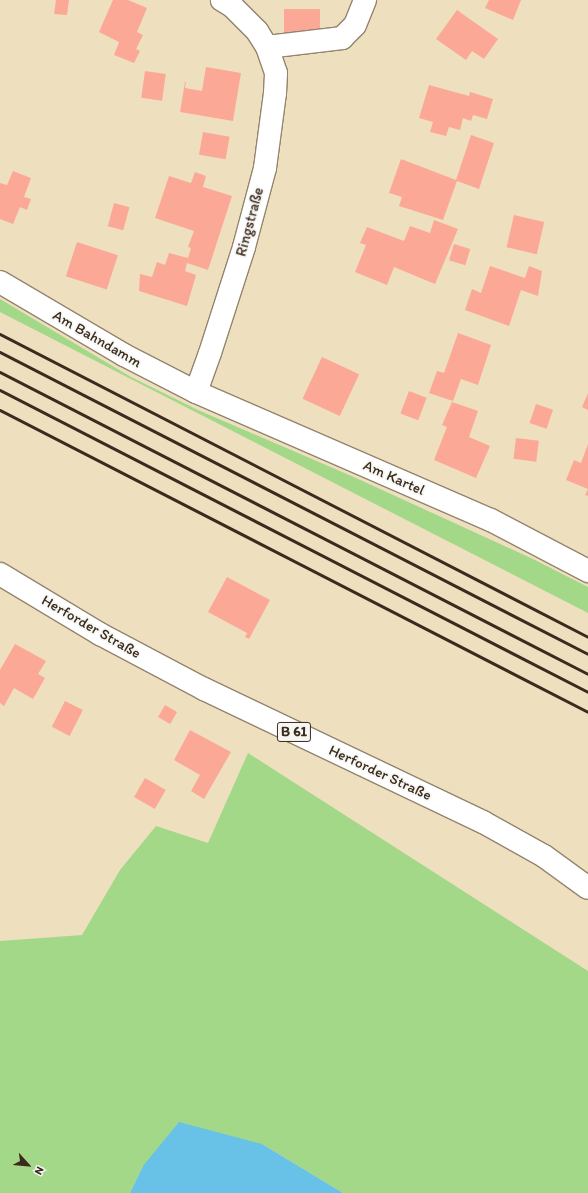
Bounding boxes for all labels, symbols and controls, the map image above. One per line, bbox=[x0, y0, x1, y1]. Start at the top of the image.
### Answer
street label: Ringstraße bbox=[232, 185, 268, 259]
street label: Am Bahndamm bbox=[49, 306, 145, 372]
street label: Am Kartel bbox=[360, 456, 428, 500]
street label: Herforder Straße bbox=[38, 591, 144, 663]
road number: B 61 bbox=[276, 720, 312, 744]
street label: Herforder Straße bbox=[326, 741, 434, 805]
north arrow bbox=[8, 1145, 48, 1185]
text: N bbox=[32, 1164, 47, 1177]

